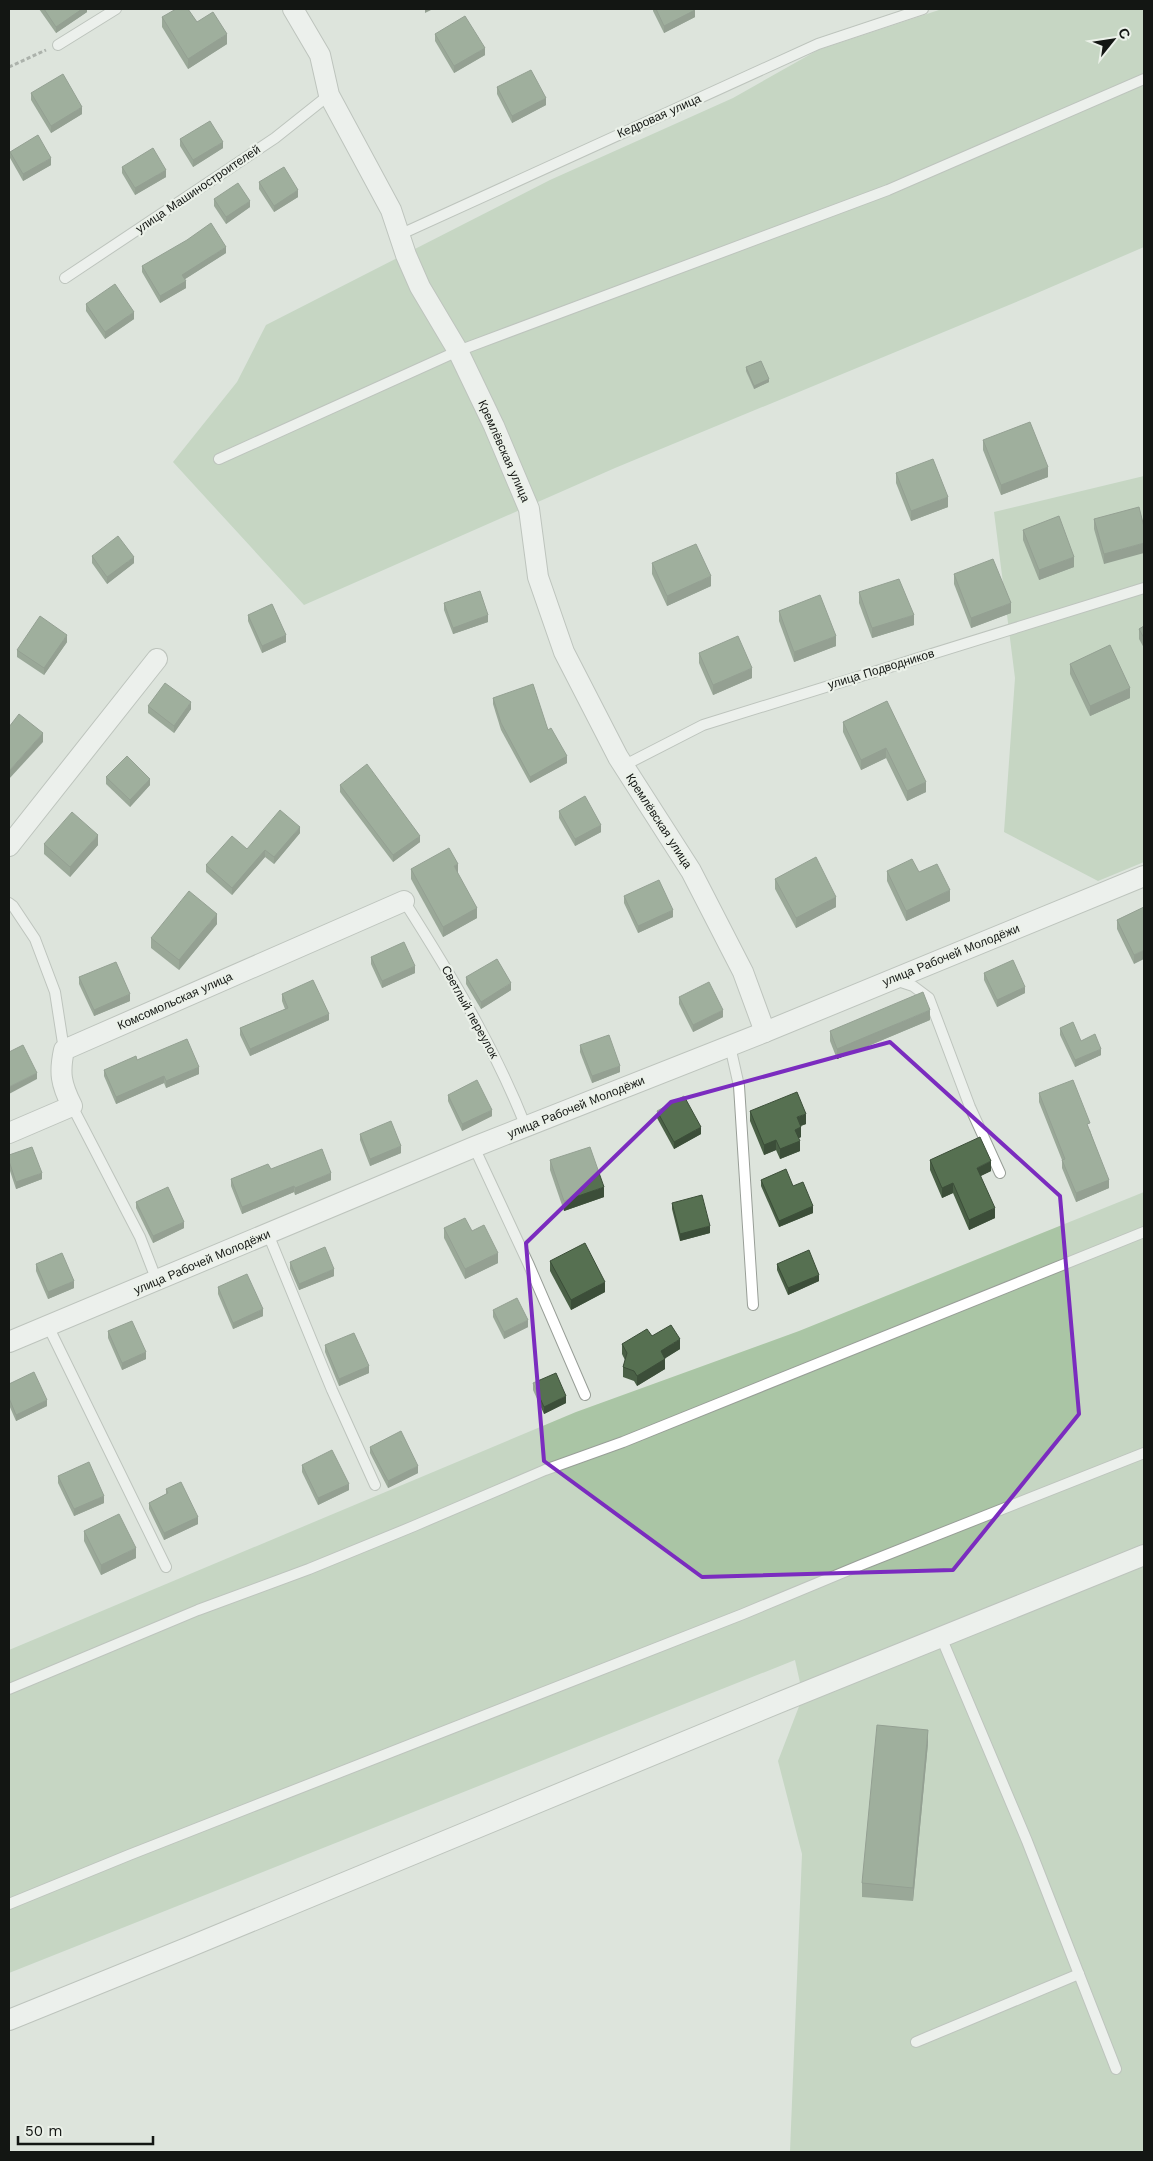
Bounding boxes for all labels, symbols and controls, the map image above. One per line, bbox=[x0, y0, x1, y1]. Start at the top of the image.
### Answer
north arrow bbox=[1088, 15, 1138, 65]
text: С bbox=[1115, 25, 1134, 42]
street label: Кедровая улица bbox=[615, 91, 703, 141]
street label: улица Машиностроителей bbox=[133, 142, 263, 236]
street label: Кремлёвская улица bbox=[475, 398, 533, 505]
street label: улица Подводников bbox=[826, 646, 936, 692]
street label: Кремлёвская улица bbox=[623, 771, 695, 871]
street label: улица Рабочей Молодёжи bbox=[880, 921, 1022, 989]
street label: Светлый переулок bbox=[439, 963, 502, 1062]
street label: Комсомольская улица bbox=[115, 969, 235, 1033]
street label: улица Рабочей Молодёжи bbox=[505, 1073, 647, 1141]
street label: улица Рабочей Молодёжи bbox=[132, 1227, 272, 1297]
scale bar bbox=[18, 2114, 152, 2146]
text: 50 m bbox=[25, 2122, 62, 2140]

